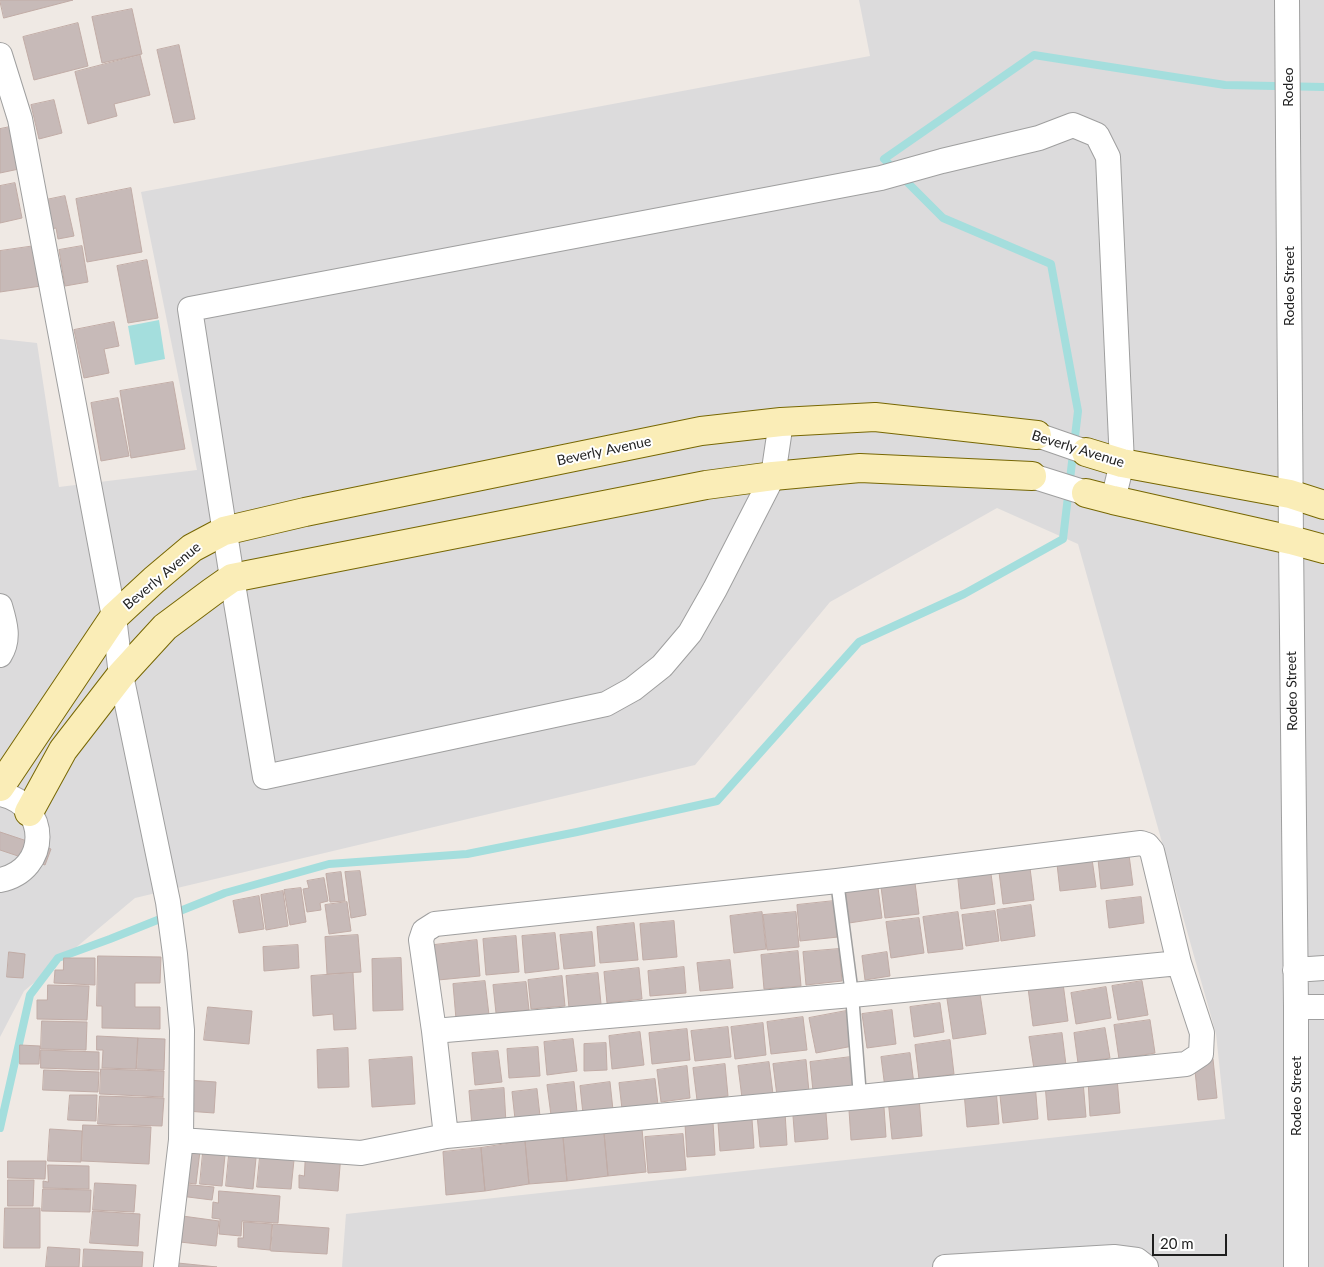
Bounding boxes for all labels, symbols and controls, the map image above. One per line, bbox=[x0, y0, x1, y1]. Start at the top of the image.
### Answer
street label: Rodeo bbox=[1280, 67, 1296, 107]
street label: Rodeo Street bbox=[1281, 246, 1297, 326]
street label: Beverly Avenue bbox=[1030, 427, 1126, 471]
street label: Beverly Avenue bbox=[555, 433, 653, 469]
street label: Beverly Avenue bbox=[120, 539, 204, 613]
street label: Rodeo Street bbox=[1283, 651, 1301, 731]
street label: Rodeo Street bbox=[1288, 1056, 1304, 1136]
scale bar bbox=[1154, 1224, 1229, 1256]
text: 20 m bbox=[1160, 1234, 1194, 1252]

